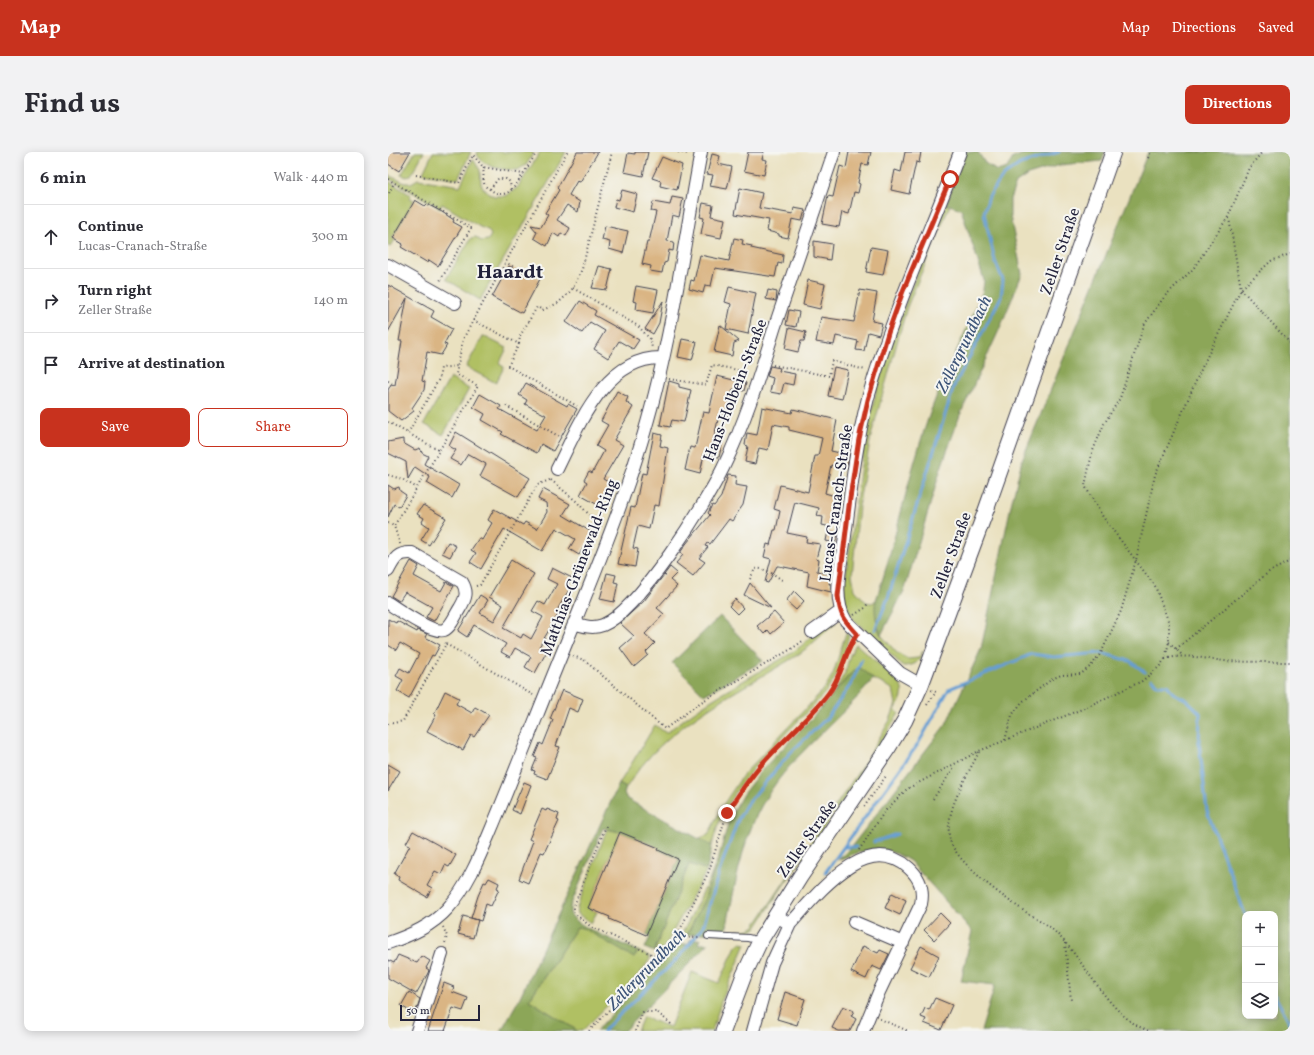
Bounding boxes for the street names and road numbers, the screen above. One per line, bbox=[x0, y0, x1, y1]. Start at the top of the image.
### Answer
street label: Zeller Straße bbox=[1036, 205, 1086, 298]
street label: Hans-Holbein-Straße bbox=[698, 316, 773, 465]
street label: Lucas-Cranach-Straße bbox=[815, 423, 859, 583]
street label: Matthias-Grünewald-Ring bbox=[536, 476, 624, 659]
street label: Zeller Straße bbox=[926, 509, 978, 602]
street label: Zeller Straße bbox=[773, 796, 843, 883]

